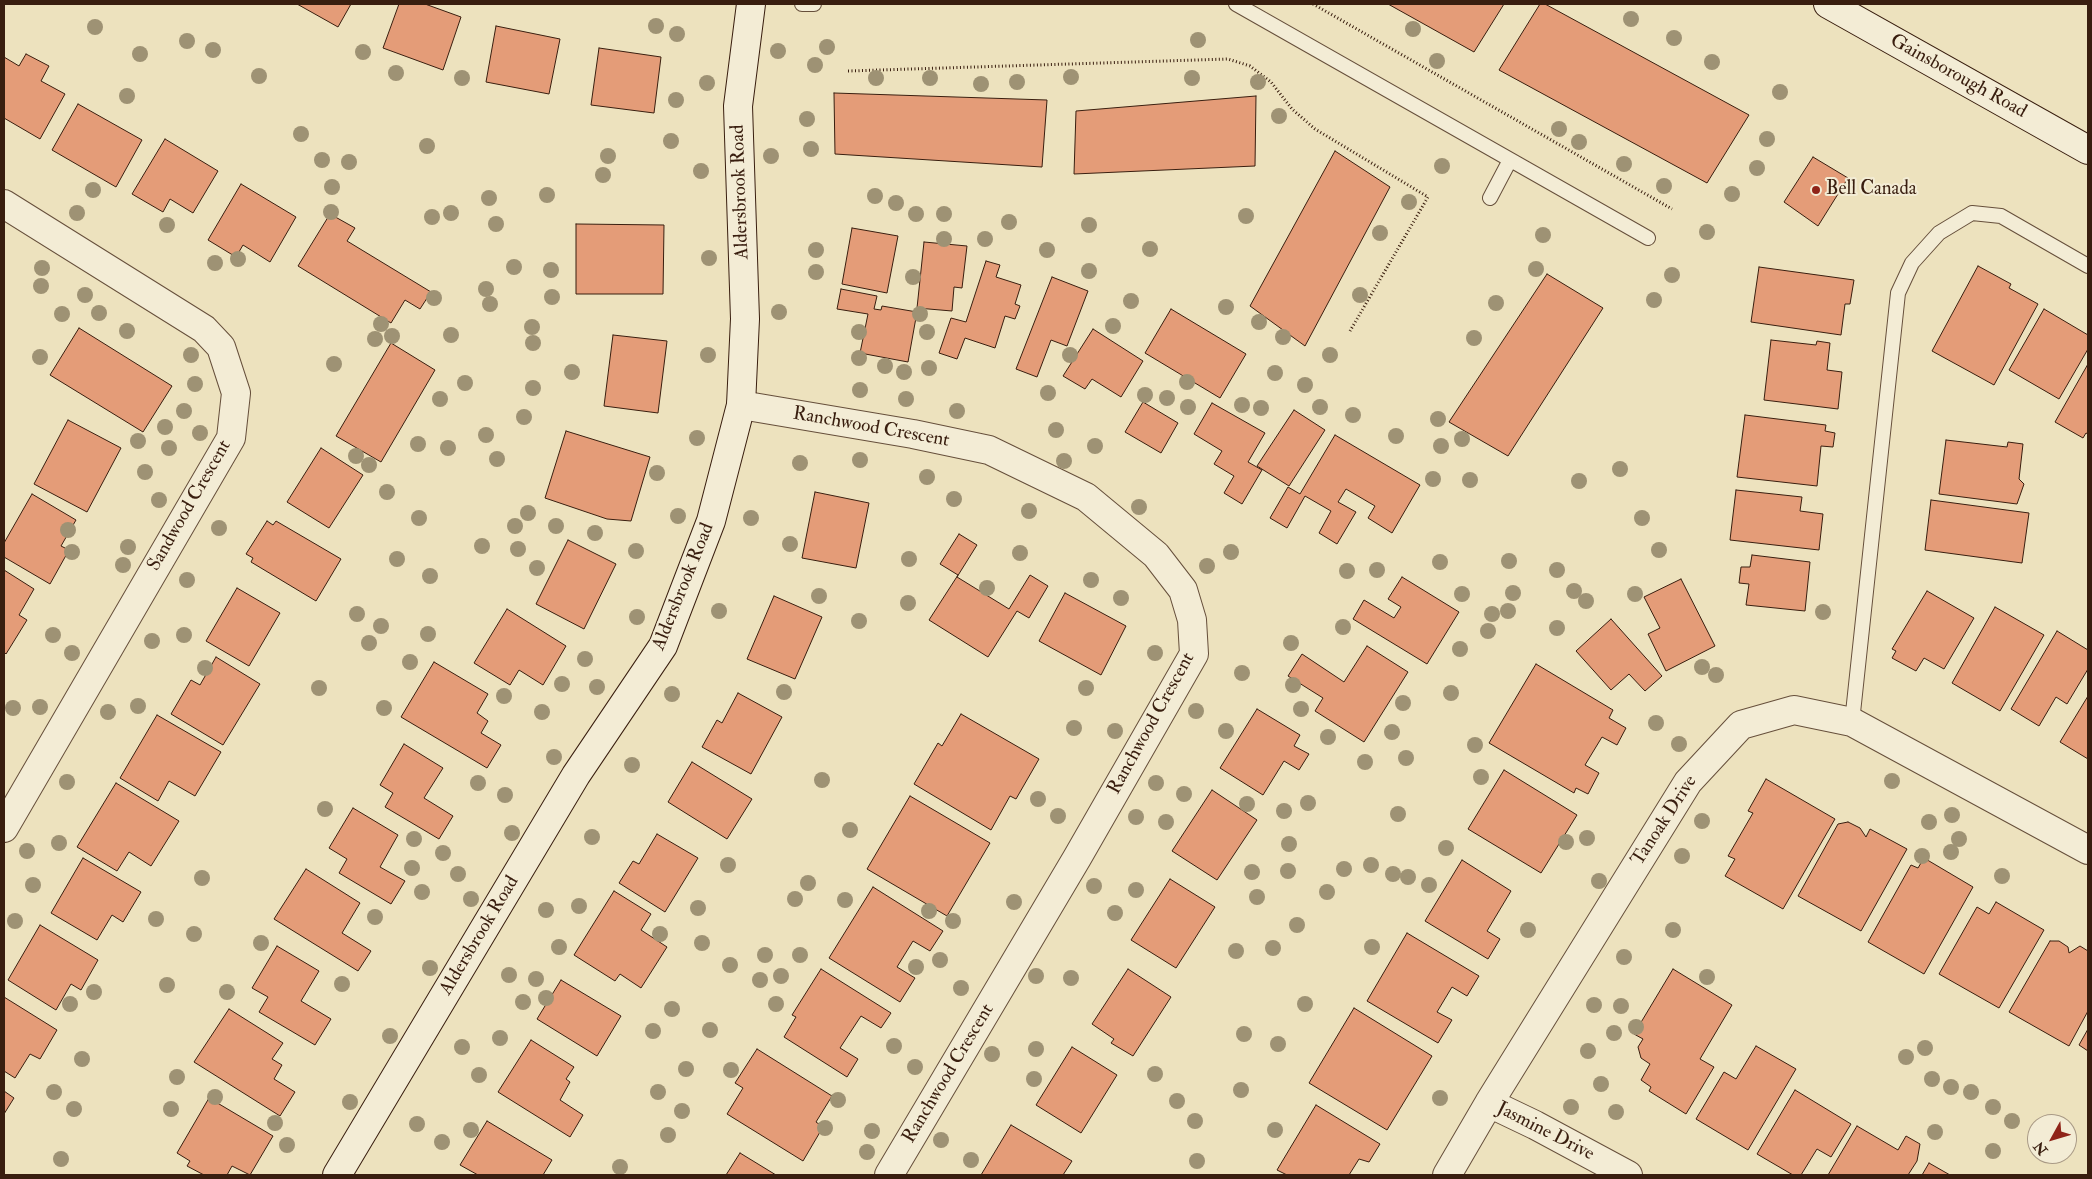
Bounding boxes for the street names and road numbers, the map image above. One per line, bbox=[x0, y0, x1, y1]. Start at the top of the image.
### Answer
street label: Gainsborough Road bbox=[1886, 30, 2030, 124]
street label: Aldersbrook Road bbox=[727, 124, 755, 260]
street label: Ranchwood Crescent bbox=[791, 403, 951, 453]
street label: Sandwood Crescent bbox=[143, 437, 237, 575]
street label: Aldersbrook Road bbox=[648, 520, 720, 654]
street label: Ranchwood Crescent bbox=[1104, 649, 1200, 799]
street label: Tanoak Drive bbox=[1627, 772, 1703, 870]
street label: Aldersbrook Road bbox=[435, 872, 525, 1000]
street label: Ranchwood Crescent bbox=[898, 1000, 1000, 1148]
street label: Jasmine Drive bbox=[1492, 1098, 1598, 1166]

